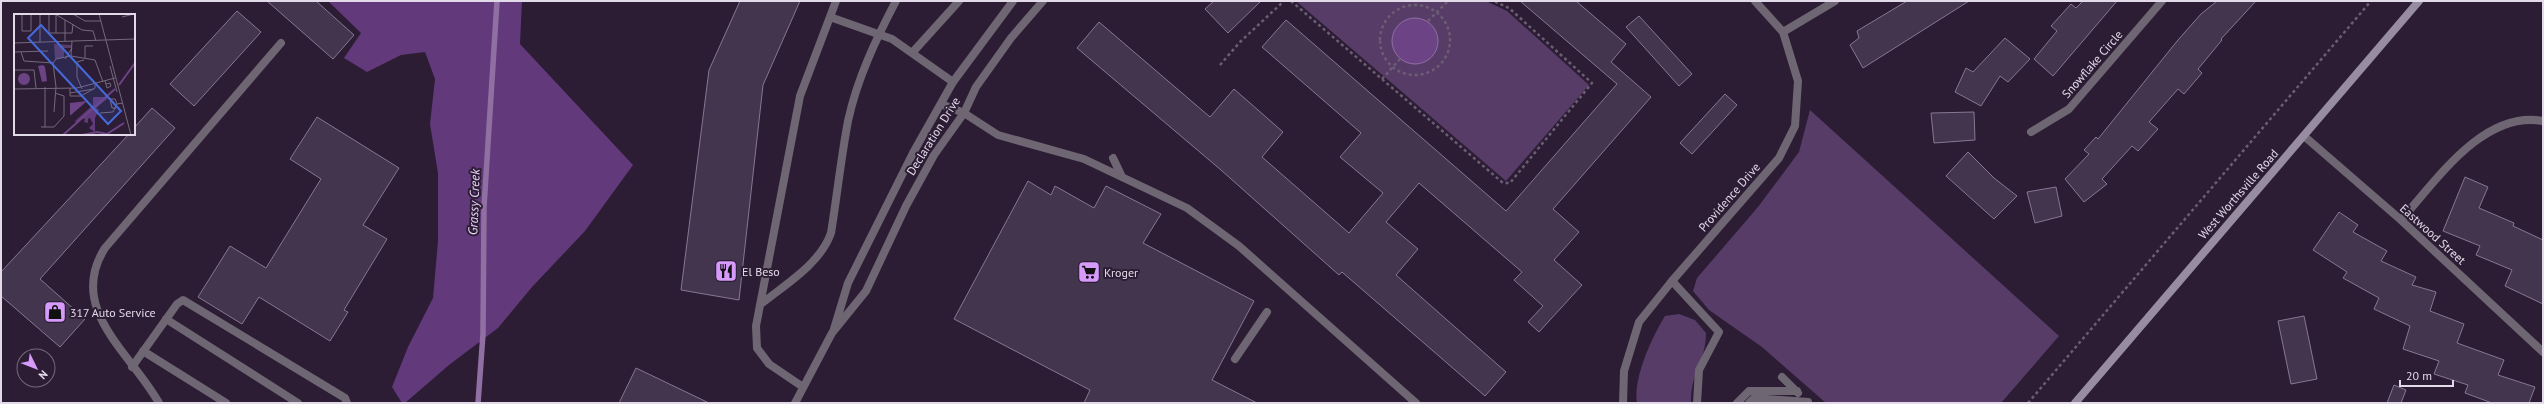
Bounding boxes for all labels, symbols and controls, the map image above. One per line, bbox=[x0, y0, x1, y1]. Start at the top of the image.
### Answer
inset map bbox=[14, 14, 135, 135]
street label: Snowflake Circle bbox=[2058, 27, 2126, 101]
street label: Declaration Drive bbox=[903, 94, 963, 178]
street label: West Worthsville Road bbox=[2195, 146, 2281, 242]
street label: Providence Drive bbox=[1695, 160, 1763, 234]
water label: Grassy Creek bbox=[464, 168, 484, 235]
street label: Eastwood Street bbox=[2397, 201, 2469, 267]
restaurant icon: El Beso bbox=[713, 258, 739, 284]
supermarket icon: Kroger bbox=[1076, 259, 1102, 285]
place label: El Beso bbox=[742, 264, 780, 279]
place label: Kroger bbox=[1104, 265, 1138, 280]
shop icon: 317 Auto Service bbox=[42, 299, 68, 325]
place label: 317 Auto Service bbox=[70, 305, 156, 320]
north arrow bbox=[16, 348, 56, 388]
scale bar bbox=[2400, 362, 2453, 388]
text: N bbox=[36, 367, 51, 382]
text: 20 m bbox=[2406, 368, 2432, 383]

